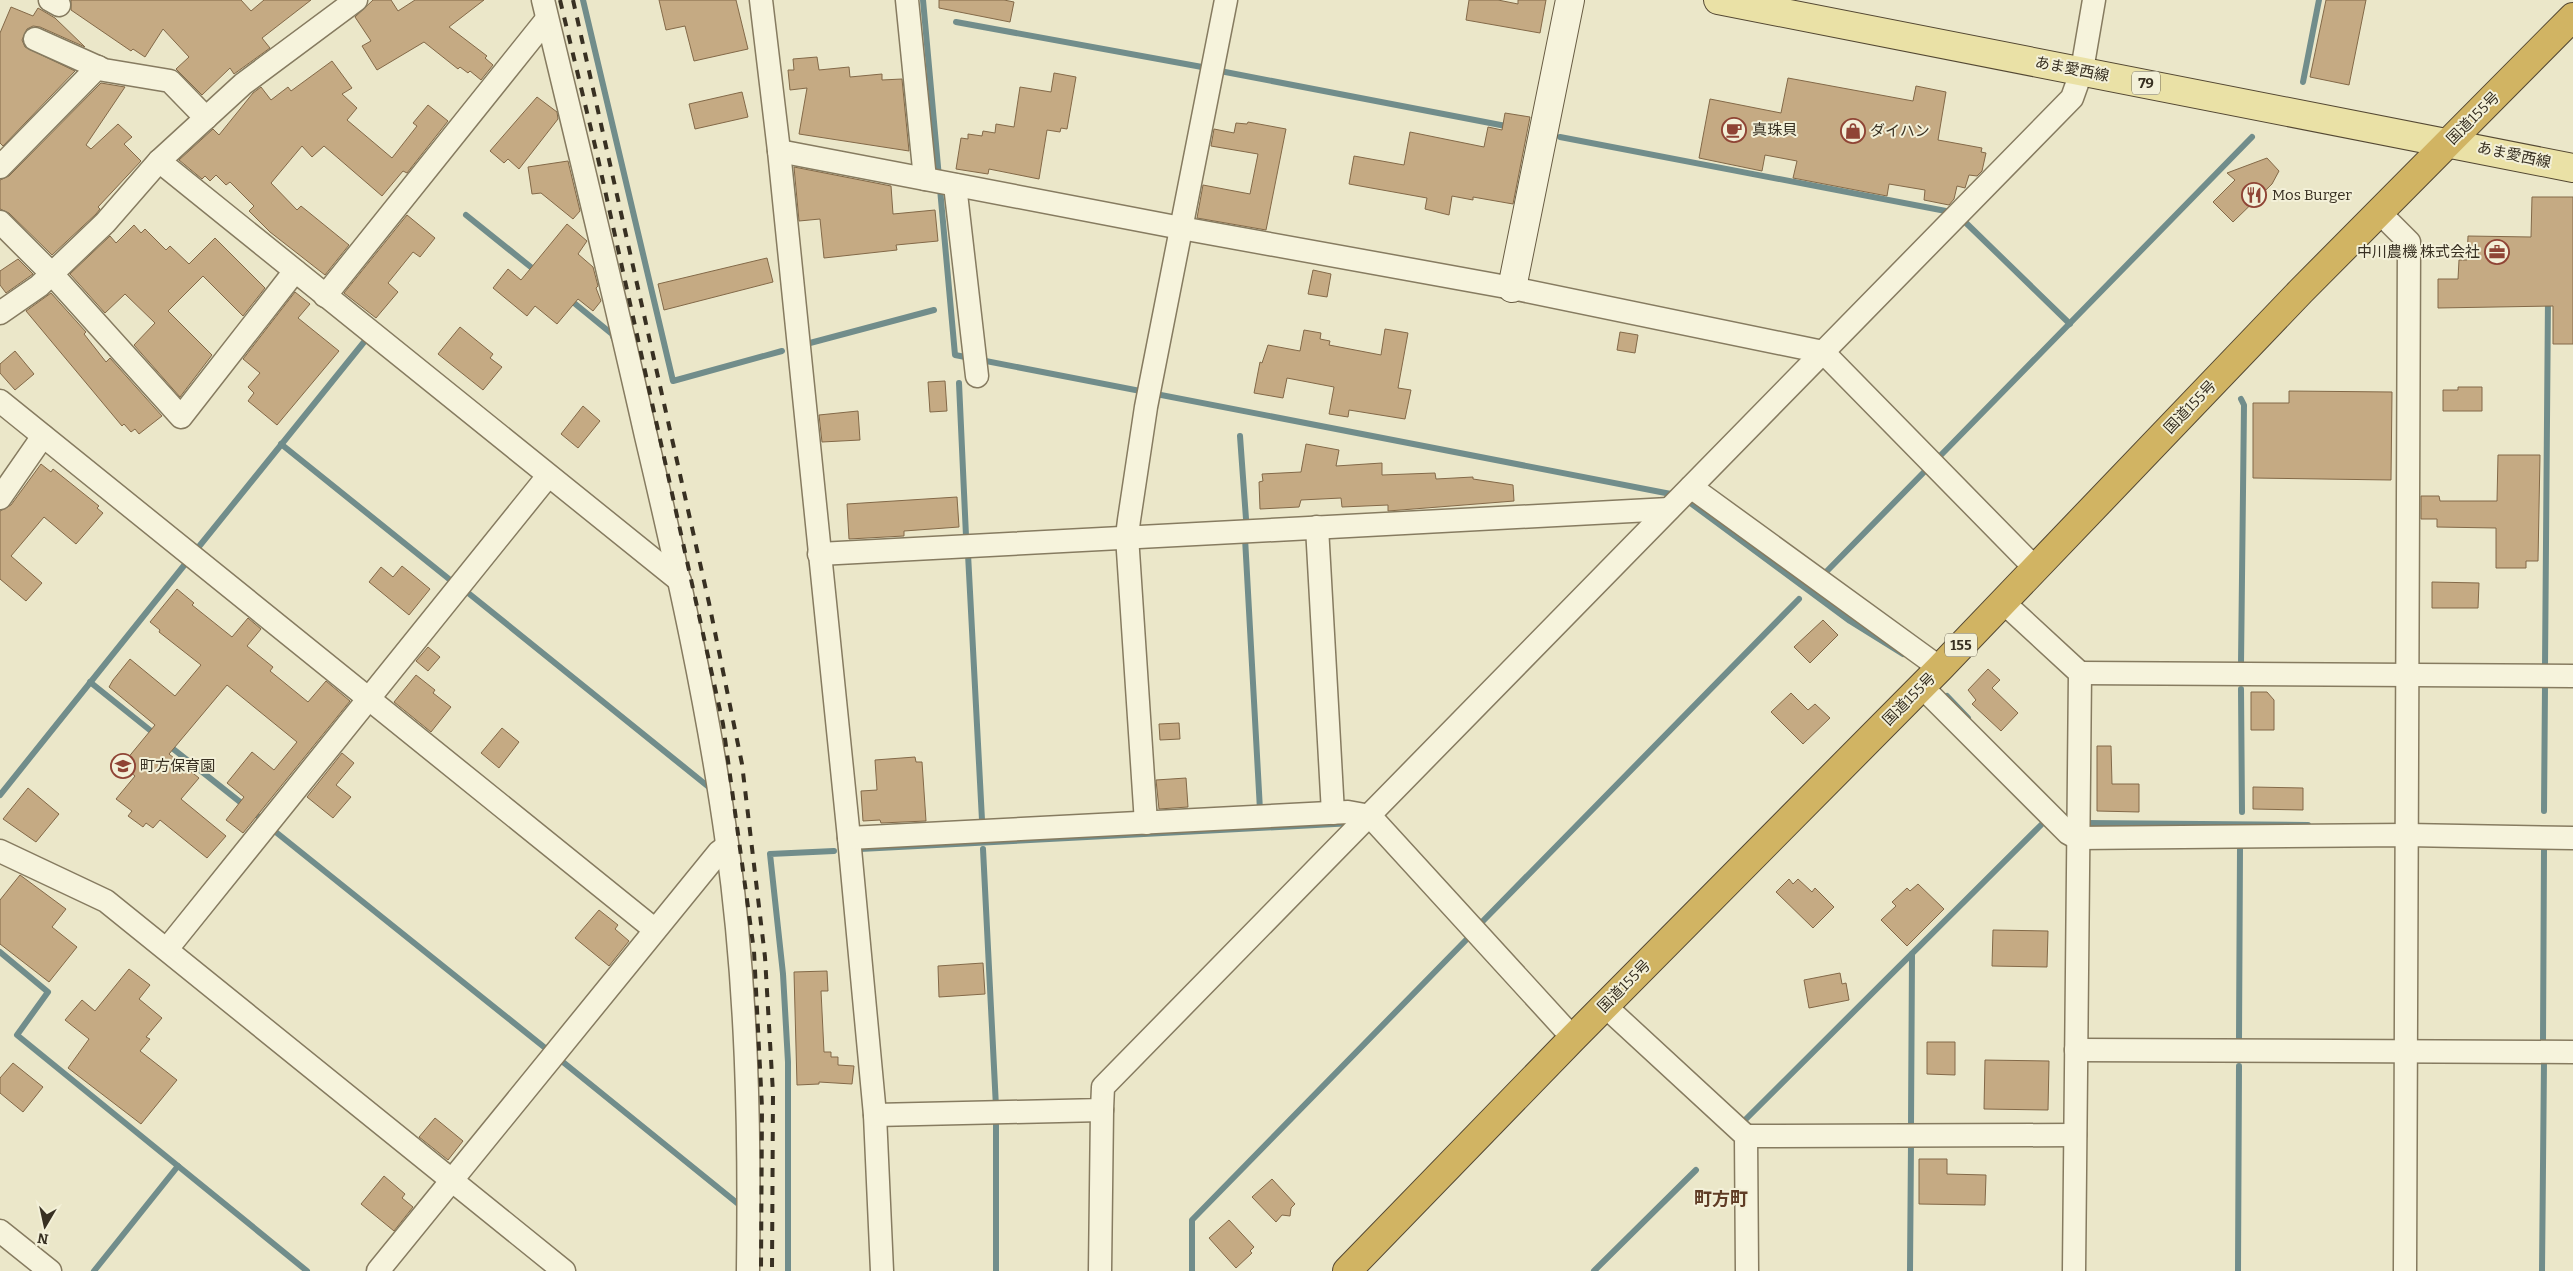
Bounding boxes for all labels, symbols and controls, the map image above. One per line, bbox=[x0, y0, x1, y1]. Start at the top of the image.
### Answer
street label: あま愛西線 bbox=[2033, 53, 2111, 85]
road number: 79 bbox=[2132, 72, 2160, 95]
street label: 国道155号 bbox=[2443, 88, 2503, 148]
cafe icon: 真珠貝 bbox=[1721, 117, 1747, 143]
shop icon: ダイハン bbox=[1840, 118, 1866, 144]
place label: 真珠貝 bbox=[1752, 121, 1797, 139]
place label: ダイハン bbox=[1870, 122, 1930, 140]
street label: あま愛西線 bbox=[2475, 138, 2553, 172]
restaurant icon: Mos Burger bbox=[2241, 182, 2267, 208]
place label: Mos Burger bbox=[2272, 186, 2352, 204]
office icon: 中川農機 株式会社 bbox=[2484, 239, 2510, 265]
place label: 中川農機 株式会社 bbox=[2357, 243, 2480, 261]
street label: 国道155号 bbox=[2160, 377, 2220, 437]
road number: 155 bbox=[1945, 634, 1977, 656]
street label: 国道155号 bbox=[1879, 669, 1939, 729]
school or university icon: 町方保育園 bbox=[110, 753, 136, 779]
place label: 町方保育園 bbox=[140, 757, 215, 775]
street label: 国道155号 bbox=[1594, 956, 1654, 1016]
district label: 町方町 bbox=[1694, 1188, 1748, 1210]
north arrow bbox=[20, 1201, 70, 1251]
text: N bbox=[36, 1229, 50, 1248]

